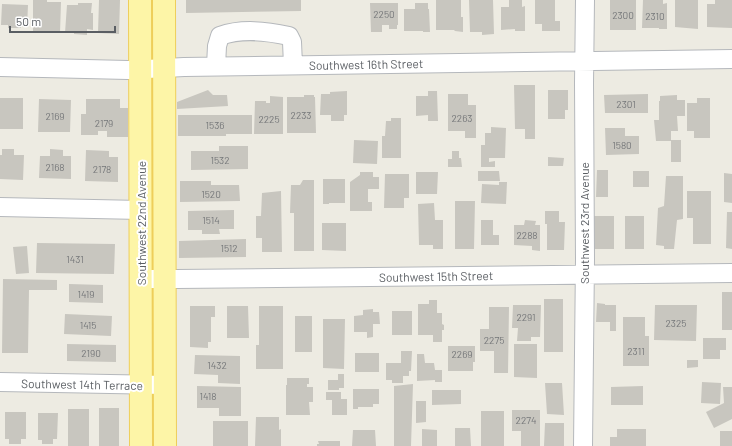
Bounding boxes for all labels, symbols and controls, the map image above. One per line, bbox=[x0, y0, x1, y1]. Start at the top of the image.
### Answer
scale bar bbox=[10, 8, 115, 34]
house number: 2250 bbox=[373, 8, 395, 20]
house number: 2300 bbox=[612, 9, 634, 21]
house number: 2310 bbox=[645, 10, 665, 22]
text: 50 m bbox=[16, 14, 41, 28]
street label: Southwest 16th Street bbox=[309, 56, 423, 72]
house number: 2301 bbox=[616, 98, 636, 110]
house number: 2233 bbox=[291, 109, 311, 121]
house number: 2169 bbox=[45, 110, 65, 122]
house number: 2263 bbox=[451, 112, 473, 124]
house number: 2225 bbox=[258, 113, 280, 125]
house number: 2179 bbox=[95, 117, 113, 129]
house number: 1536 bbox=[206, 119, 224, 131]
house number: 1580 bbox=[612, 139, 632, 151]
house number: 1532 bbox=[210, 154, 230, 166]
house number: 2168 bbox=[45, 161, 65, 173]
street label: Southwest 22nd Avenue bbox=[134, 161, 148, 285]
street label: Southwest 23rd Avenue bbox=[577, 162, 591, 284]
house number: 2178 bbox=[93, 163, 111, 175]
house number: 1520 bbox=[201, 188, 221, 200]
house number: 1514 bbox=[202, 214, 220, 226]
house number: 2288 bbox=[516, 229, 538, 241]
house number: 1512 bbox=[220, 242, 238, 254]
house number: 1431 bbox=[66, 253, 84, 265]
street label: Southwest 15th Street bbox=[379, 268, 493, 284]
house number: 1419 bbox=[78, 288, 94, 300]
house number: 2291 bbox=[516, 311, 536, 323]
house number: 2325 bbox=[666, 317, 686, 329]
house number: 1415 bbox=[80, 319, 96, 331]
house number: 2275 bbox=[484, 334, 504, 346]
house number: 2311 bbox=[627, 345, 645, 357]
house number: 2190 bbox=[81, 347, 101, 359]
house number: 2269 bbox=[451, 348, 473, 360]
house number: 1432 bbox=[207, 359, 227, 371]
street label: Southwest 14th Terrace bbox=[21, 376, 143, 392]
house number: 1418 bbox=[200, 390, 216, 402]
house number: 2274 bbox=[516, 414, 536, 426]

